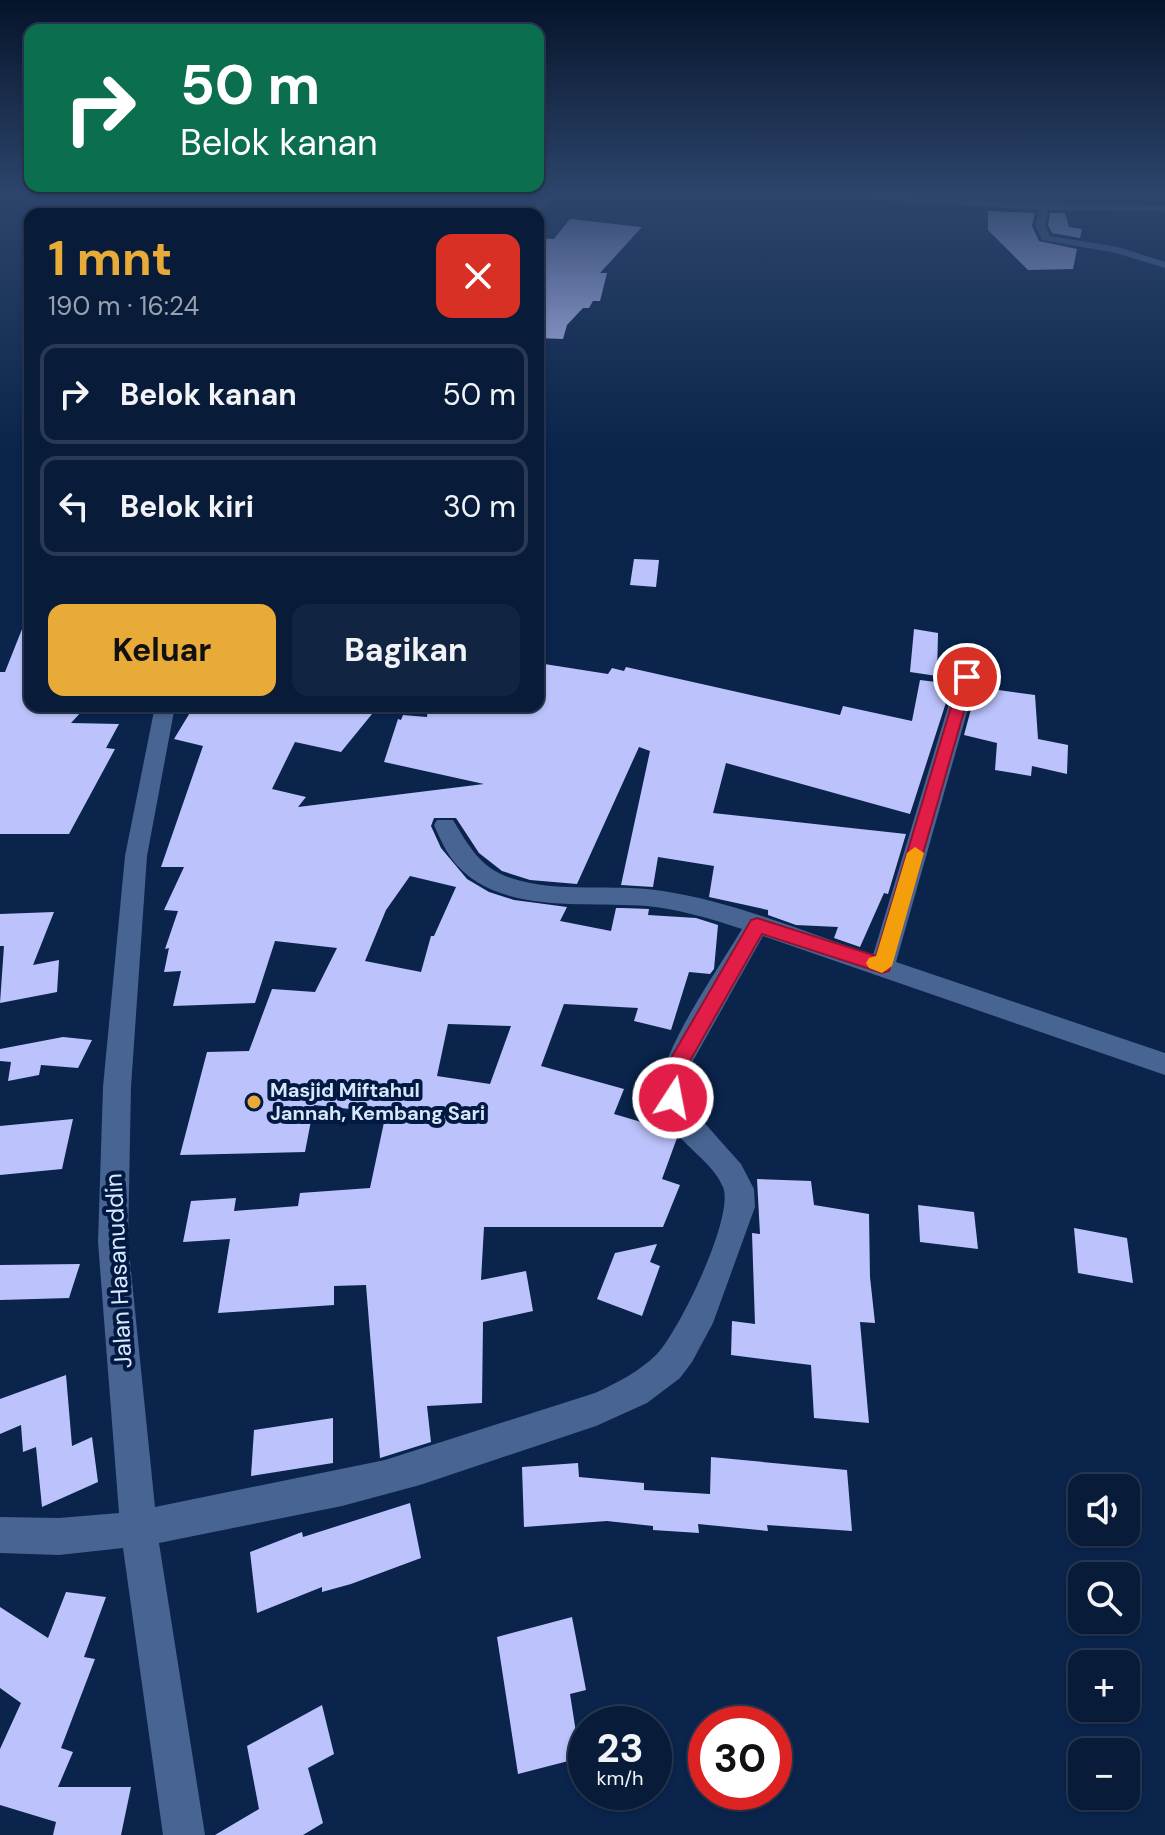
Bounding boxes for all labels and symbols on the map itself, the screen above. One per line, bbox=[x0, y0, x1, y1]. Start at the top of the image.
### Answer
pin bbox=[933, 643, 1001, 711]
position arrow bbox=[631, 1056, 715, 1140]
place label: Masjid Miftahul Jannah, Kembang Sari bbox=[270, 1077, 485, 1126]
marker: Masjid Miftahul Jannah, Kembang Sari bbox=[245, 1093, 263, 1111]
street label: Jalan Hasanuddin bbox=[97, 1173, 139, 1369]
speed limit sign: 30 bbox=[688, 1706, 792, 1810]

